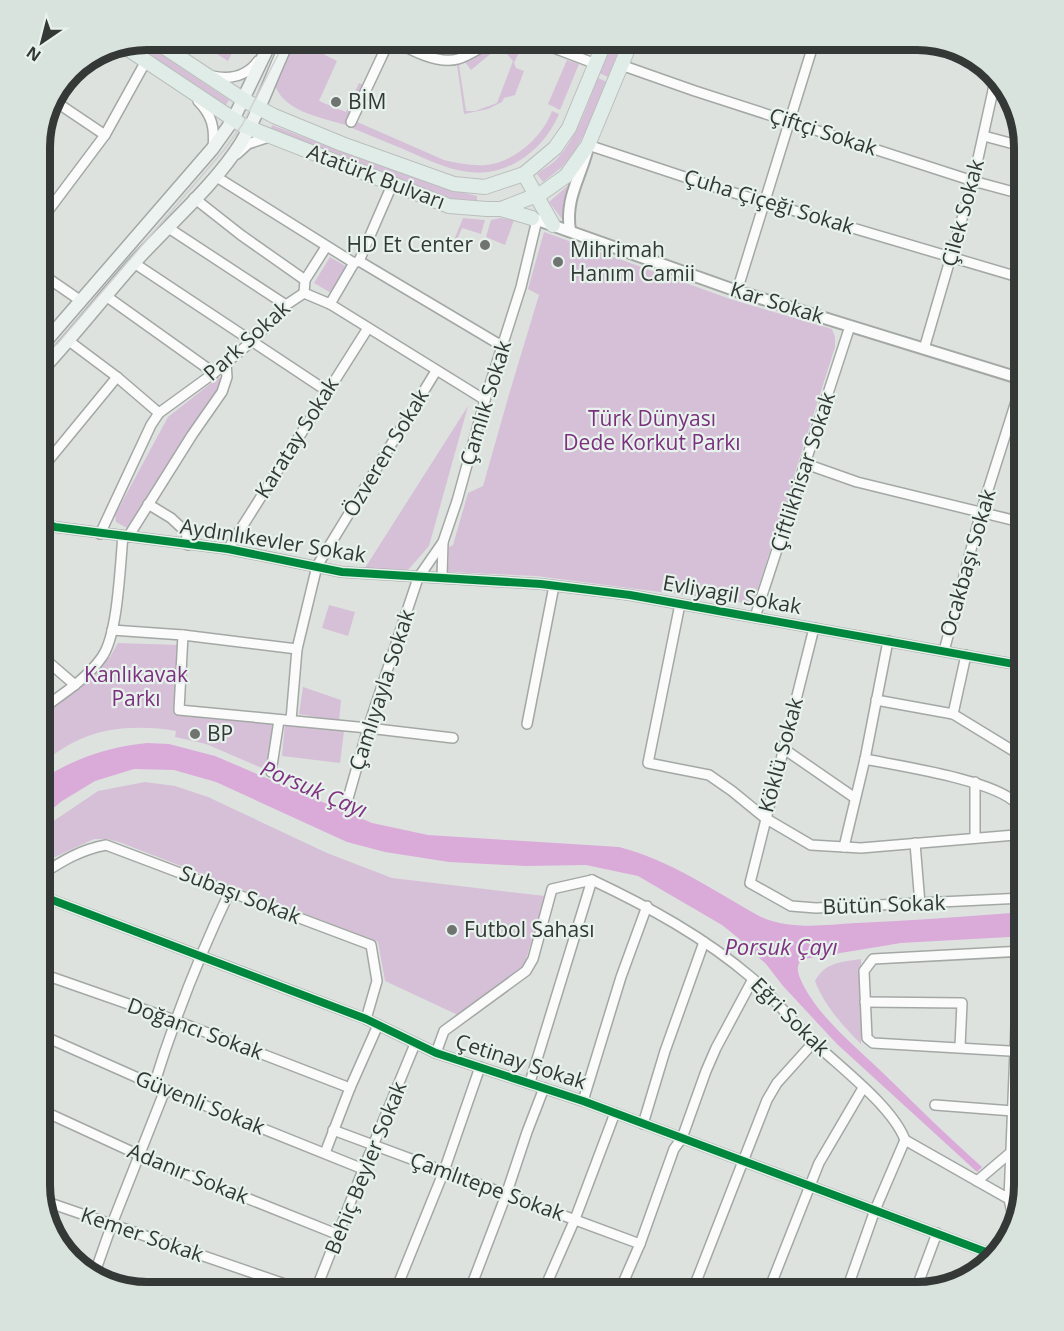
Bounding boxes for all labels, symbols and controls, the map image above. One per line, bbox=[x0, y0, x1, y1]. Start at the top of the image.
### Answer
north arrow bbox=[12, 12, 72, 72]
text: N bbox=[22, 42, 45, 67]
place label: BİM bbox=[348, 87, 386, 115]
marker: BİM bbox=[329, 95, 343, 109]
street label: Çiftçi Sokak bbox=[766, 100, 881, 162]
street label: Atatürk Bulvarı bbox=[303, 137, 449, 215]
street label: Çilek Sokak bbox=[934, 156, 990, 269]
street label: Çuha Çiçeği Sokak bbox=[681, 162, 858, 240]
place label: HD Et Center bbox=[346, 230, 473, 258]
place label: Mihrimah Hanım Camii bbox=[570, 235, 695, 287]
marker: HD Et Center bbox=[478, 238, 492, 252]
marker: Mihrimah Hanım Camii bbox=[551, 255, 565, 269]
street label: Kar Sokak bbox=[727, 275, 828, 330]
street label: Park Sokak bbox=[197, 294, 296, 387]
street label: Çamlık Sokak bbox=[453, 337, 517, 469]
street label: Karatay Sokak bbox=[248, 372, 345, 503]
street label: Özveren Sokak bbox=[336, 383, 434, 522]
street label: Çiftlikhisar Sokak bbox=[763, 388, 841, 555]
park label: Türk Dünyası Dede Korkut Parkı bbox=[563, 404, 741, 456]
street label: Ocakbaşı Sokak bbox=[933, 486, 1001, 640]
street label: Aydınlıkevler Sokak bbox=[178, 511, 368, 569]
street label: Evliyagil Sokak bbox=[661, 568, 804, 620]
street label: Çamlıyayla Sokak bbox=[342, 605, 420, 774]
park label: Kanlıkavak Parkı bbox=[84, 660, 188, 712]
street label: Köklü Sokak bbox=[751, 694, 809, 815]
place label: BP bbox=[207, 719, 233, 747]
marker: BP bbox=[188, 727, 202, 741]
water label: Porsuk Çayı bbox=[256, 752, 372, 824]
street label: Subaşı Sokak bbox=[176, 858, 305, 930]
street label: Bütün Sokak bbox=[822, 888, 946, 920]
place label: Futbol Sahası bbox=[464, 915, 594, 943]
marker: Futbol Sahası bbox=[445, 923, 459, 937]
water label: Porsuk Çayı bbox=[724, 931, 838, 961]
street label: Eğri Sokak bbox=[745, 971, 836, 1062]
street label: Doğancı Sokak bbox=[124, 991, 267, 1066]
street label: Çetinay Sokak bbox=[452, 1027, 590, 1095]
street label: Güvenli Sokak bbox=[132, 1063, 269, 1141]
street label: Behiç Beyler Sokak bbox=[318, 1077, 413, 1258]
street label: Adanır Sokak bbox=[124, 1136, 253, 1210]
street label: Çamlıtepe Sokak bbox=[406, 1145, 568, 1227]
street label: Kemer Sokak bbox=[77, 1200, 207, 1268]

